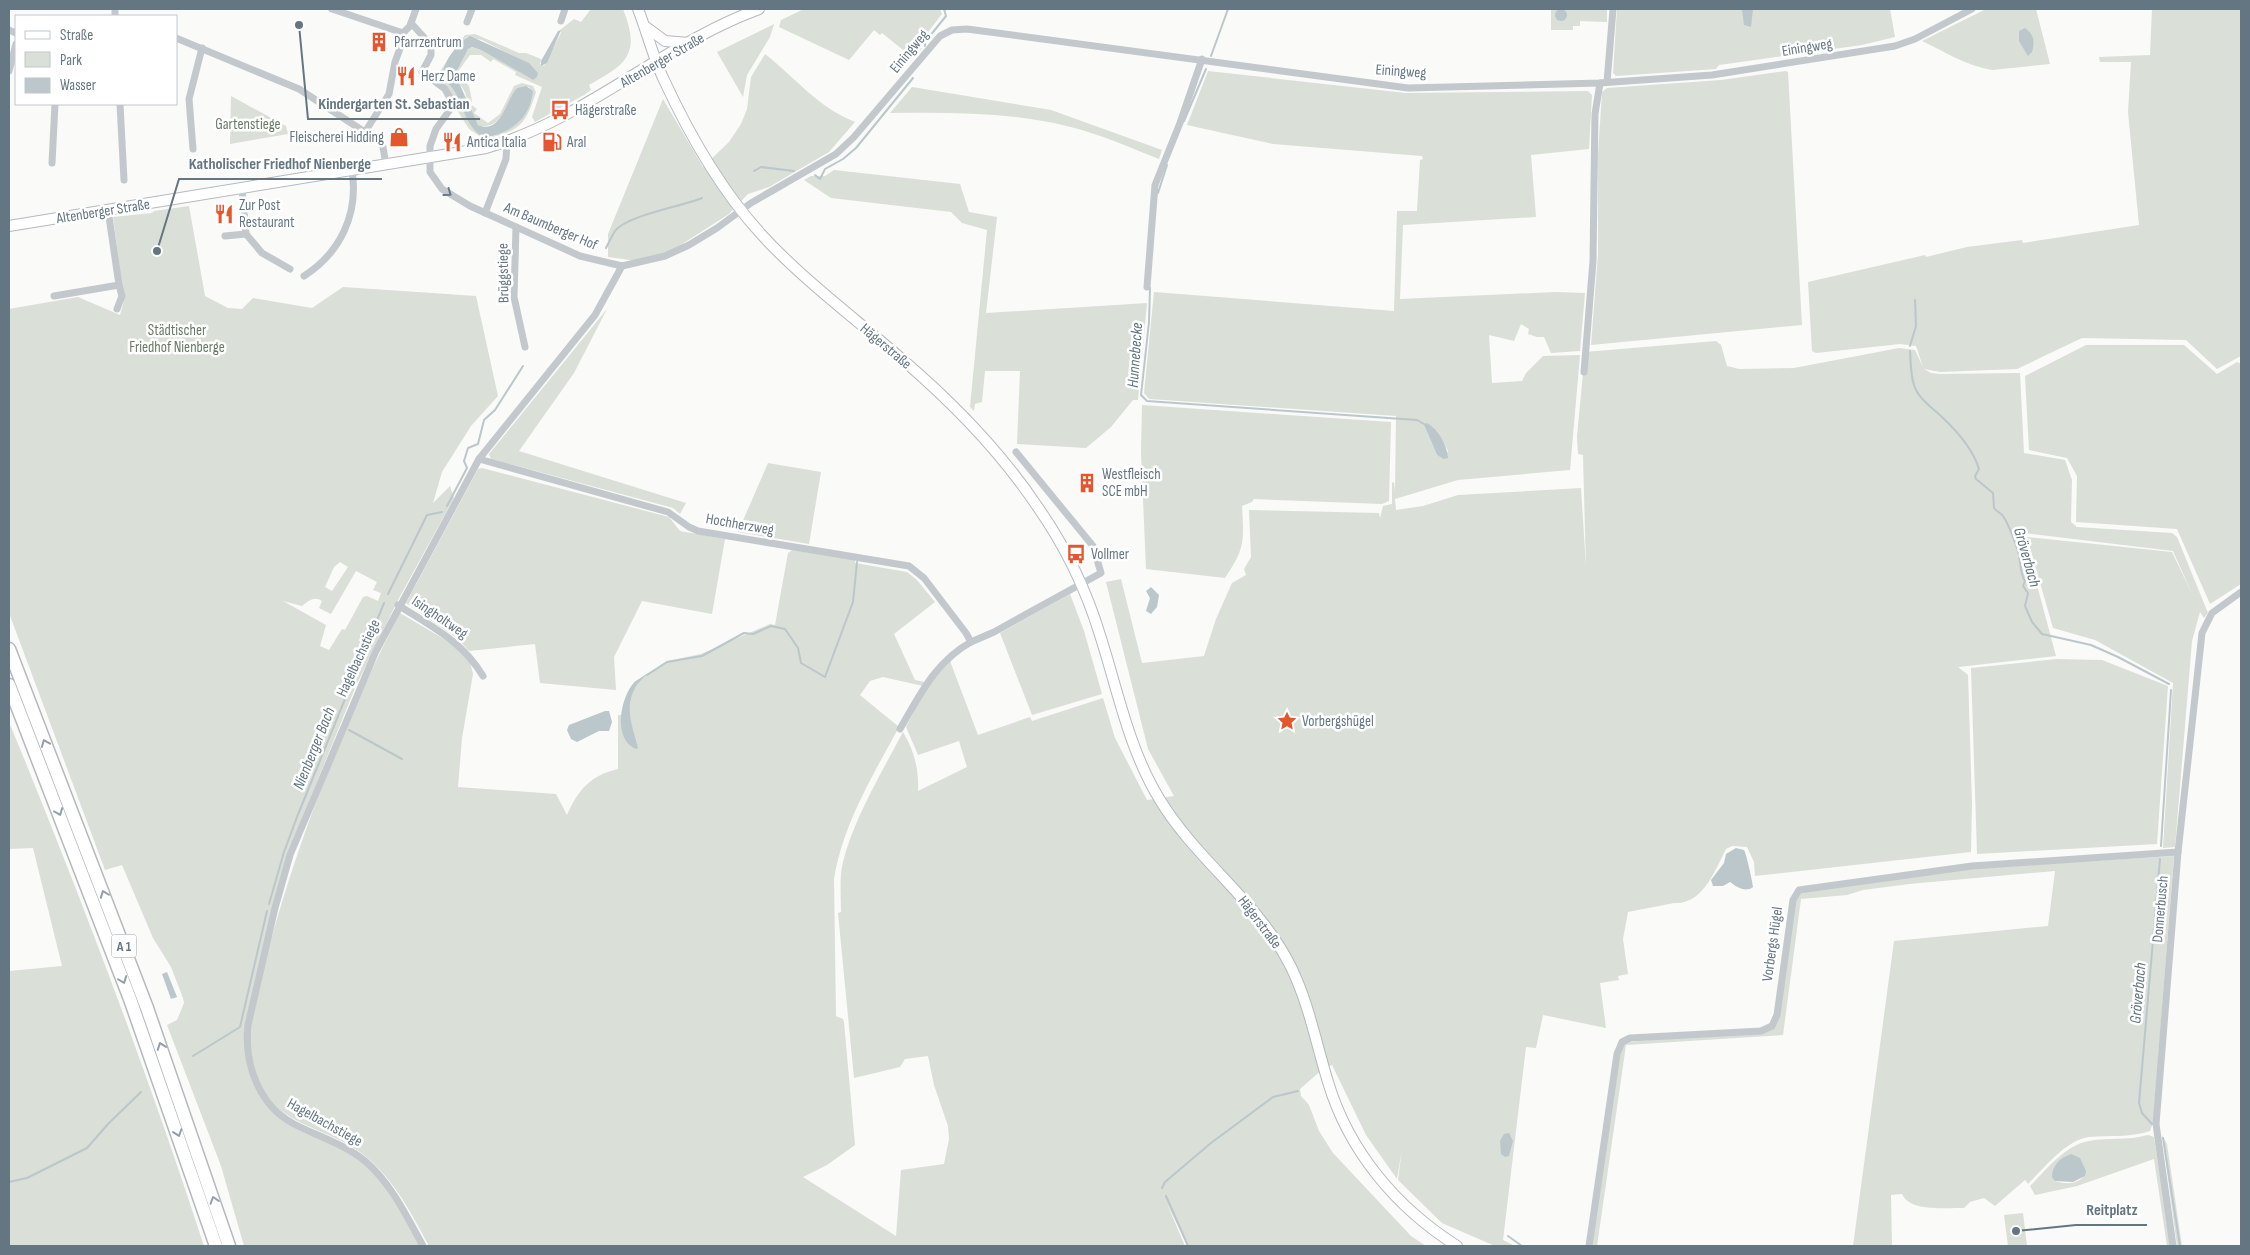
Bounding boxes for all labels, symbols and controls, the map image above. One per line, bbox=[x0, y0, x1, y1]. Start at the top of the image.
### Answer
legend bbox=[15, 15, 178, 105]
text: Straße bbox=[60, 26, 93, 45]
street label: Einingweg bbox=[886, 26, 933, 77]
street label: Altenberger Straße bbox=[616, 29, 708, 93]
building icon: Pfarrzentrum bbox=[368, 31, 390, 53]
place label: Pfarrzentrum bbox=[394, 33, 462, 52]
street label: Einingweg bbox=[1780, 34, 1834, 61]
text: Park bbox=[60, 51, 82, 70]
street label: Einingweg bbox=[1375, 60, 1427, 83]
restaurant icon: Herz Dame bbox=[395, 65, 417, 87]
place label: Herz Dame bbox=[421, 67, 475, 86]
text: Wasser bbox=[60, 76, 97, 95]
callout: Kindergarten St. Sebastian bbox=[308, 88, 480, 119]
text: Kindergarten St. Sebastian bbox=[318, 95, 470, 114]
bus stop icon: Hägerstraße bbox=[549, 99, 571, 121]
place label: Hägerstraße bbox=[575, 101, 637, 120]
park label: Gartenstiege bbox=[215, 115, 281, 134]
shop icon: Fleischerei Hidding bbox=[388, 126, 410, 148]
place label: Fleischerei Hidding bbox=[289, 128, 384, 147]
restaurant icon: Antica Italia bbox=[441, 131, 463, 153]
fuel station icon: Aral bbox=[541, 131, 563, 153]
place label: Antica Italia bbox=[466, 133, 527, 152]
place label: Aral bbox=[566, 133, 586, 152]
callout: Katholischer Friedhof Nienberge bbox=[179, 148, 382, 179]
text: Katholischer Friedhof Nienberge bbox=[189, 155, 371, 174]
one-way arrow bbox=[442, 187, 452, 196]
street label: Altenberger Straße bbox=[54, 195, 151, 228]
place label: Zur Post Restaurant bbox=[239, 196, 295, 232]
street label: Am Baumberger Hof bbox=[500, 198, 601, 255]
restaurant icon: Zur Post Restaurant bbox=[213, 203, 235, 225]
street label: Brüggstiege bbox=[493, 243, 514, 303]
street label: Hägerstraße bbox=[856, 319, 915, 373]
park label: Städtischer Friedhof Nienberge bbox=[129, 321, 225, 357]
water label: Hunnebecke bbox=[1124, 322, 1147, 388]
place label: Westfleisch SCE mbH bbox=[1102, 465, 1161, 501]
building icon: Westfleisch SCE mbH bbox=[1076, 472, 1098, 494]
street label: Hochherzweg bbox=[704, 509, 775, 540]
water label: Gröverbach bbox=[2009, 525, 2044, 590]
bus stop icon: Vollmer bbox=[1065, 543, 1087, 565]
place label: Vollmer bbox=[1091, 545, 1130, 564]
street label: Isingholtweg bbox=[408, 592, 472, 643]
street label: Hagelbachstiege bbox=[332, 616, 385, 700]
water label: Nienberger Bach bbox=[289, 704, 340, 792]
place icon: Vorbergshügel bbox=[1276, 710, 1298, 732]
place label: Vorbergshügel bbox=[1302, 712, 1374, 731]
one-way arrow bbox=[41, 739, 51, 747]
one-way arrow bbox=[53, 807, 63, 815]
street label: Donnerbusch bbox=[2148, 875, 2173, 943]
one-way arrow bbox=[100, 890, 110, 899]
street label: Hägerstraße bbox=[1233, 892, 1286, 953]
street label: Vorbergs Hügel bbox=[1758, 905, 1787, 983]
road number: A 1 bbox=[112, 934, 136, 958]
water label: Gröverbach bbox=[2126, 962, 2151, 1024]
one-way arrow bbox=[117, 975, 127, 983]
one-way arrow bbox=[157, 1043, 167, 1051]
street label: Hagelbachstiege bbox=[284, 1094, 366, 1151]
one-way arrow bbox=[172, 1128, 182, 1136]
callout: Reitplatz bbox=[2076, 1194, 2147, 1225]
one-way arrow bbox=[210, 1196, 220, 1205]
text: Reitplatz bbox=[2086, 1201, 2138, 1220]

